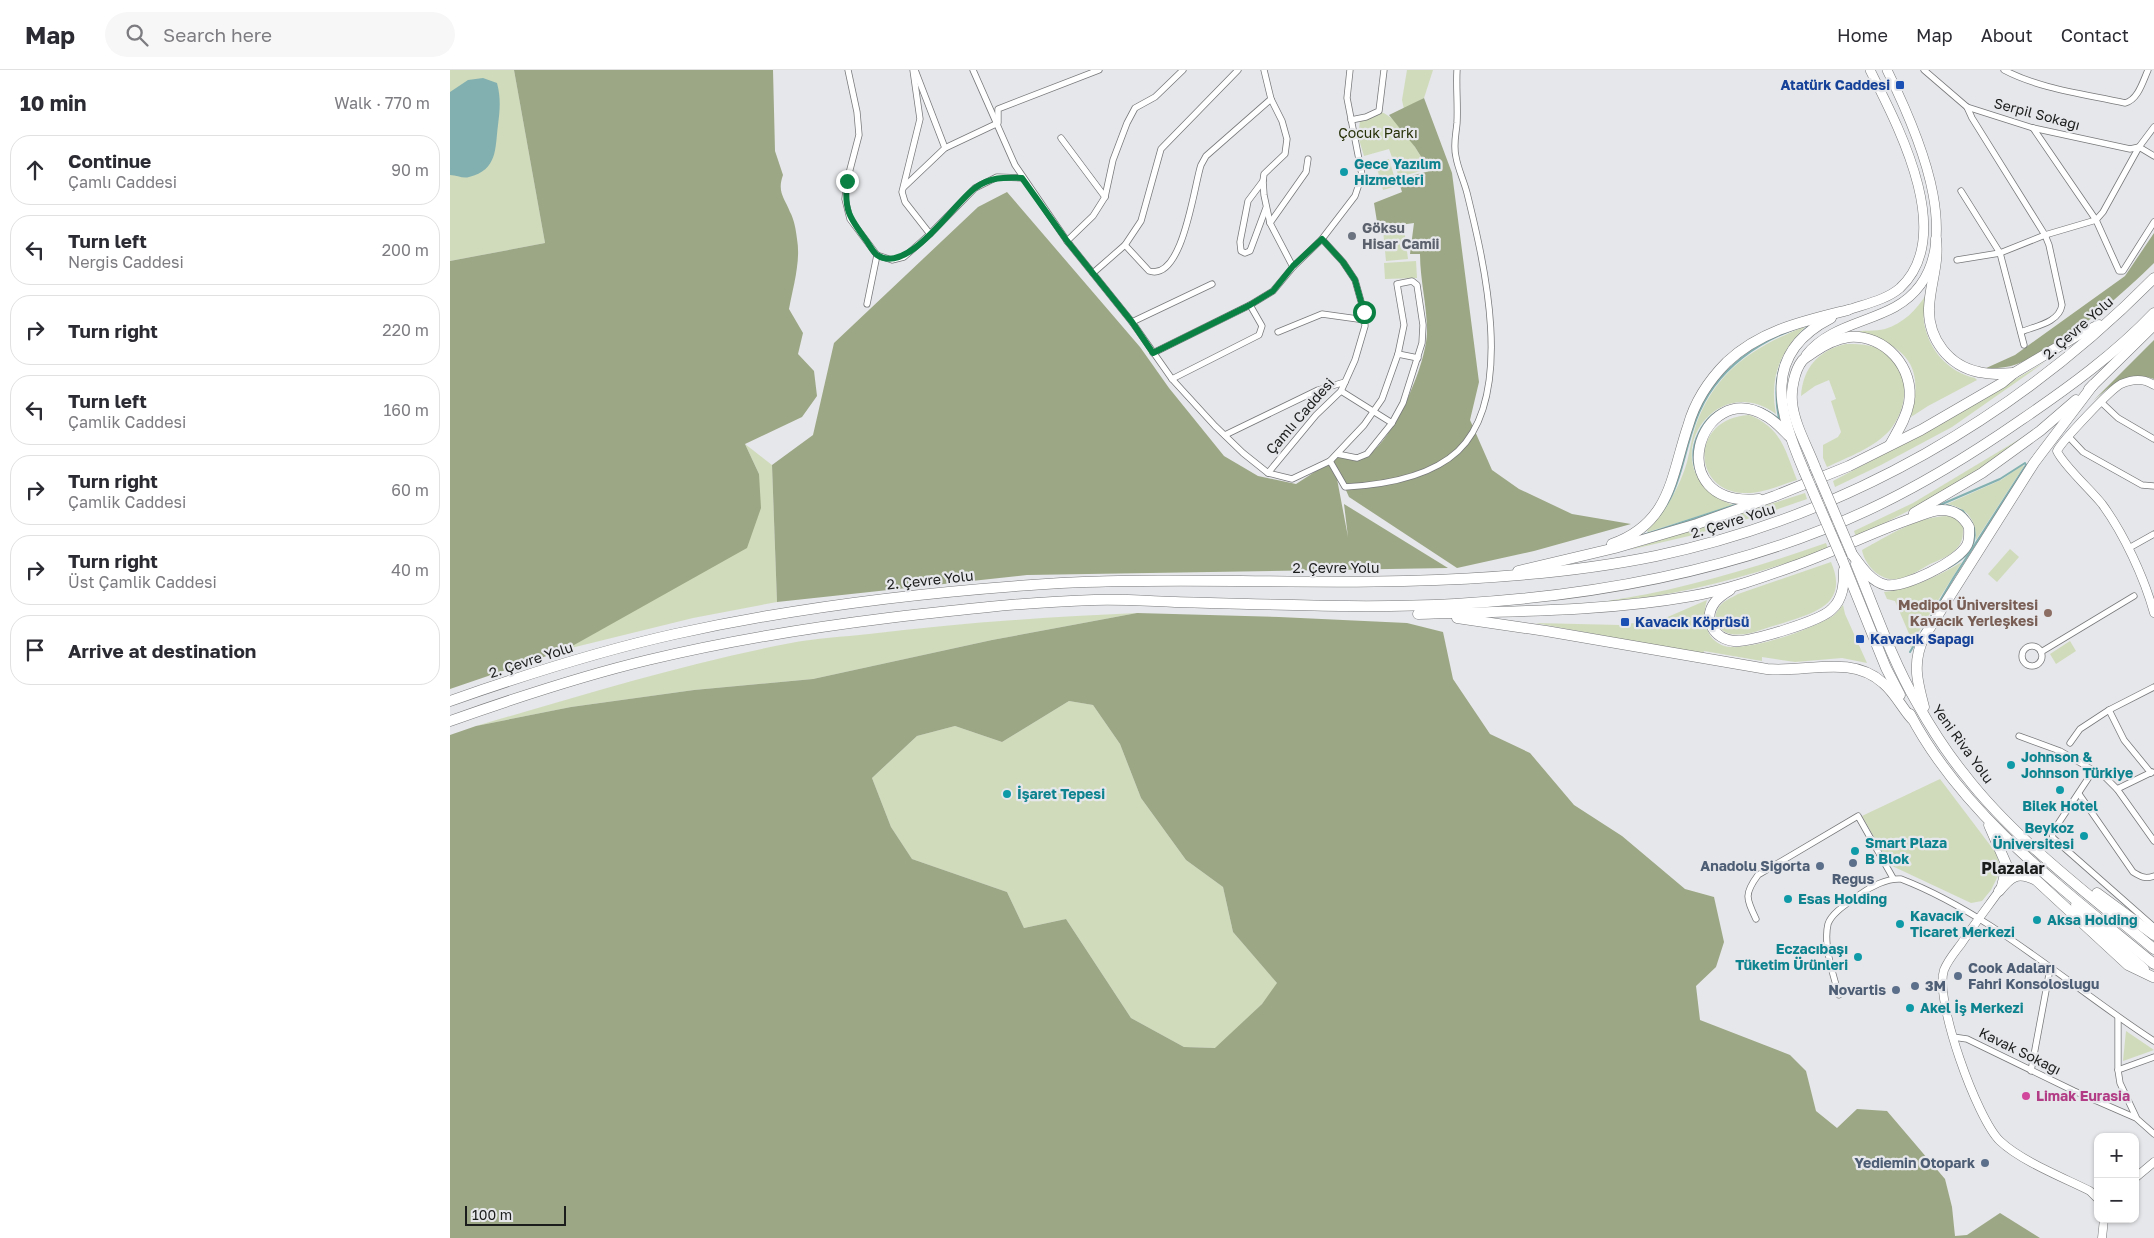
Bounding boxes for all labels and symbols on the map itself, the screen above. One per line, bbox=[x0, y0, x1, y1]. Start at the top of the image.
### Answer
place label: Atatürk Caddesi bbox=[1781, 76, 1890, 93]
marker: Atatürk Caddesi bbox=[1894, 79, 1906, 91]
street label: Serpil Sokağı bbox=[1992, 94, 2082, 133]
park label: Çocuk Parkı bbox=[1338, 124, 1418, 141]
place label: Gece Yazılım Hizmetleri bbox=[1354, 155, 1441, 188]
marker: Gece Yazılım Hizmetleri bbox=[1338, 166, 1350, 178]
route end bbox=[836, 170, 859, 193]
place label: Göksu Hisar Camii bbox=[1362, 219, 1440, 252]
marker: Göksu Hisar Camii bbox=[1346, 230, 1358, 242]
street label: 2. Çevre Yolu bbox=[2039, 293, 2116, 363]
route start bbox=[1353, 301, 1376, 324]
street label: Çamlı Caddesi bbox=[1262, 374, 1337, 457]
street label: 2. Çevre Yolu bbox=[1689, 500, 1777, 541]
street label: 2. Çevre Yolu bbox=[1292, 559, 1380, 576]
street label: 2. Çevre Yolu bbox=[886, 566, 974, 593]
place label: Medipol Üniversitesi Kavacık Yerleşkesi bbox=[1898, 596, 2038, 629]
marker: Medipol Üniversitesi Kavacık Yerleşkesi bbox=[2042, 607, 2054, 619]
place label: Kavacık Köprüsü bbox=[1635, 613, 1749, 630]
marker: Kavacık Köprüsü bbox=[1619, 616, 1631, 628]
place label: Kavacık Sapağı bbox=[1870, 630, 1974, 647]
marker: Kavacık Sapağı bbox=[1854, 633, 1866, 645]
street label: 2. Çevre Yolu bbox=[487, 638, 575, 681]
street label: Yeni Riva Yolu bbox=[1929, 701, 1998, 786]
place label: Johnson & Johnson Türkiye bbox=[2021, 748, 2133, 781]
marker: Johnson & Johnson Türkiye bbox=[2005, 759, 2017, 771]
marker: Bilek Hotel bbox=[2054, 784, 2066, 796]
place label: İşaret Tepesi bbox=[1017, 785, 1105, 802]
marker: İşaret Tepesi bbox=[1001, 788, 1013, 800]
place label: Bilek Hotel bbox=[2022, 797, 2098, 814]
place label: Beykoz Üniversitesi bbox=[1992, 819, 2074, 852]
marker: Beykoz Üniversitesi bbox=[2078, 830, 2090, 842]
place label: Smart Plaza B Blok bbox=[1865, 834, 1947, 867]
marker: Smart Plaza B Blok bbox=[1849, 845, 1861, 857]
place label: Anadolu Sigorta bbox=[1700, 857, 1810, 874]
marker: Regus bbox=[1847, 857, 1859, 869]
district label: Plazalar bbox=[1981, 858, 2045, 878]
marker: Anadolu Sigorta bbox=[1814, 860, 1826, 872]
place label: Regus bbox=[1832, 870, 1874, 887]
place label: Esas Holding bbox=[1798, 890, 1887, 907]
marker: Esas Holding bbox=[1782, 893, 1794, 905]
place label: Kavacık Ticaret Merkezi bbox=[1910, 907, 2015, 940]
place label: Aksa Holding bbox=[2047, 911, 2138, 928]
marker: Aksa Holding bbox=[2031, 914, 2043, 926]
marker: Kavacık Ticaret Merkezi bbox=[1894, 918, 1906, 930]
place label: Eczacıbaşı Tüketim Ürünleri bbox=[1735, 940, 1848, 973]
marker: Eczacıbaşı Tüketim Ürünleri bbox=[1852, 951, 1864, 963]
place label: Cook Adaları Fahri Konsolosluğu bbox=[1968, 959, 2099, 992]
marker: Cook Adaları Fahri Konsolosluğu bbox=[1952, 970, 1964, 982]
place label: 3M bbox=[1925, 977, 1946, 994]
marker: 3M bbox=[1909, 980, 1921, 992]
place label: Novartis bbox=[1828, 981, 1886, 998]
marker: Novartis bbox=[1890, 984, 1902, 996]
place label: Akel İş Merkezi bbox=[1920, 999, 2024, 1016]
marker: Akel İş Merkezi bbox=[1904, 1002, 1916, 1014]
street label: Kavak Sokağı bbox=[1976, 1023, 2064, 1078]
place label: Limak Eurasia bbox=[2036, 1087, 2130, 1104]
marker: Limak Eurasia bbox=[2020, 1090, 2032, 1102]
place label: Yediemin Otopark bbox=[1854, 1154, 1975, 1171]
marker: Yediemin Otopark bbox=[1979, 1157, 1991, 1169]
scale bar bbox=[465, 1203, 566, 1226]

